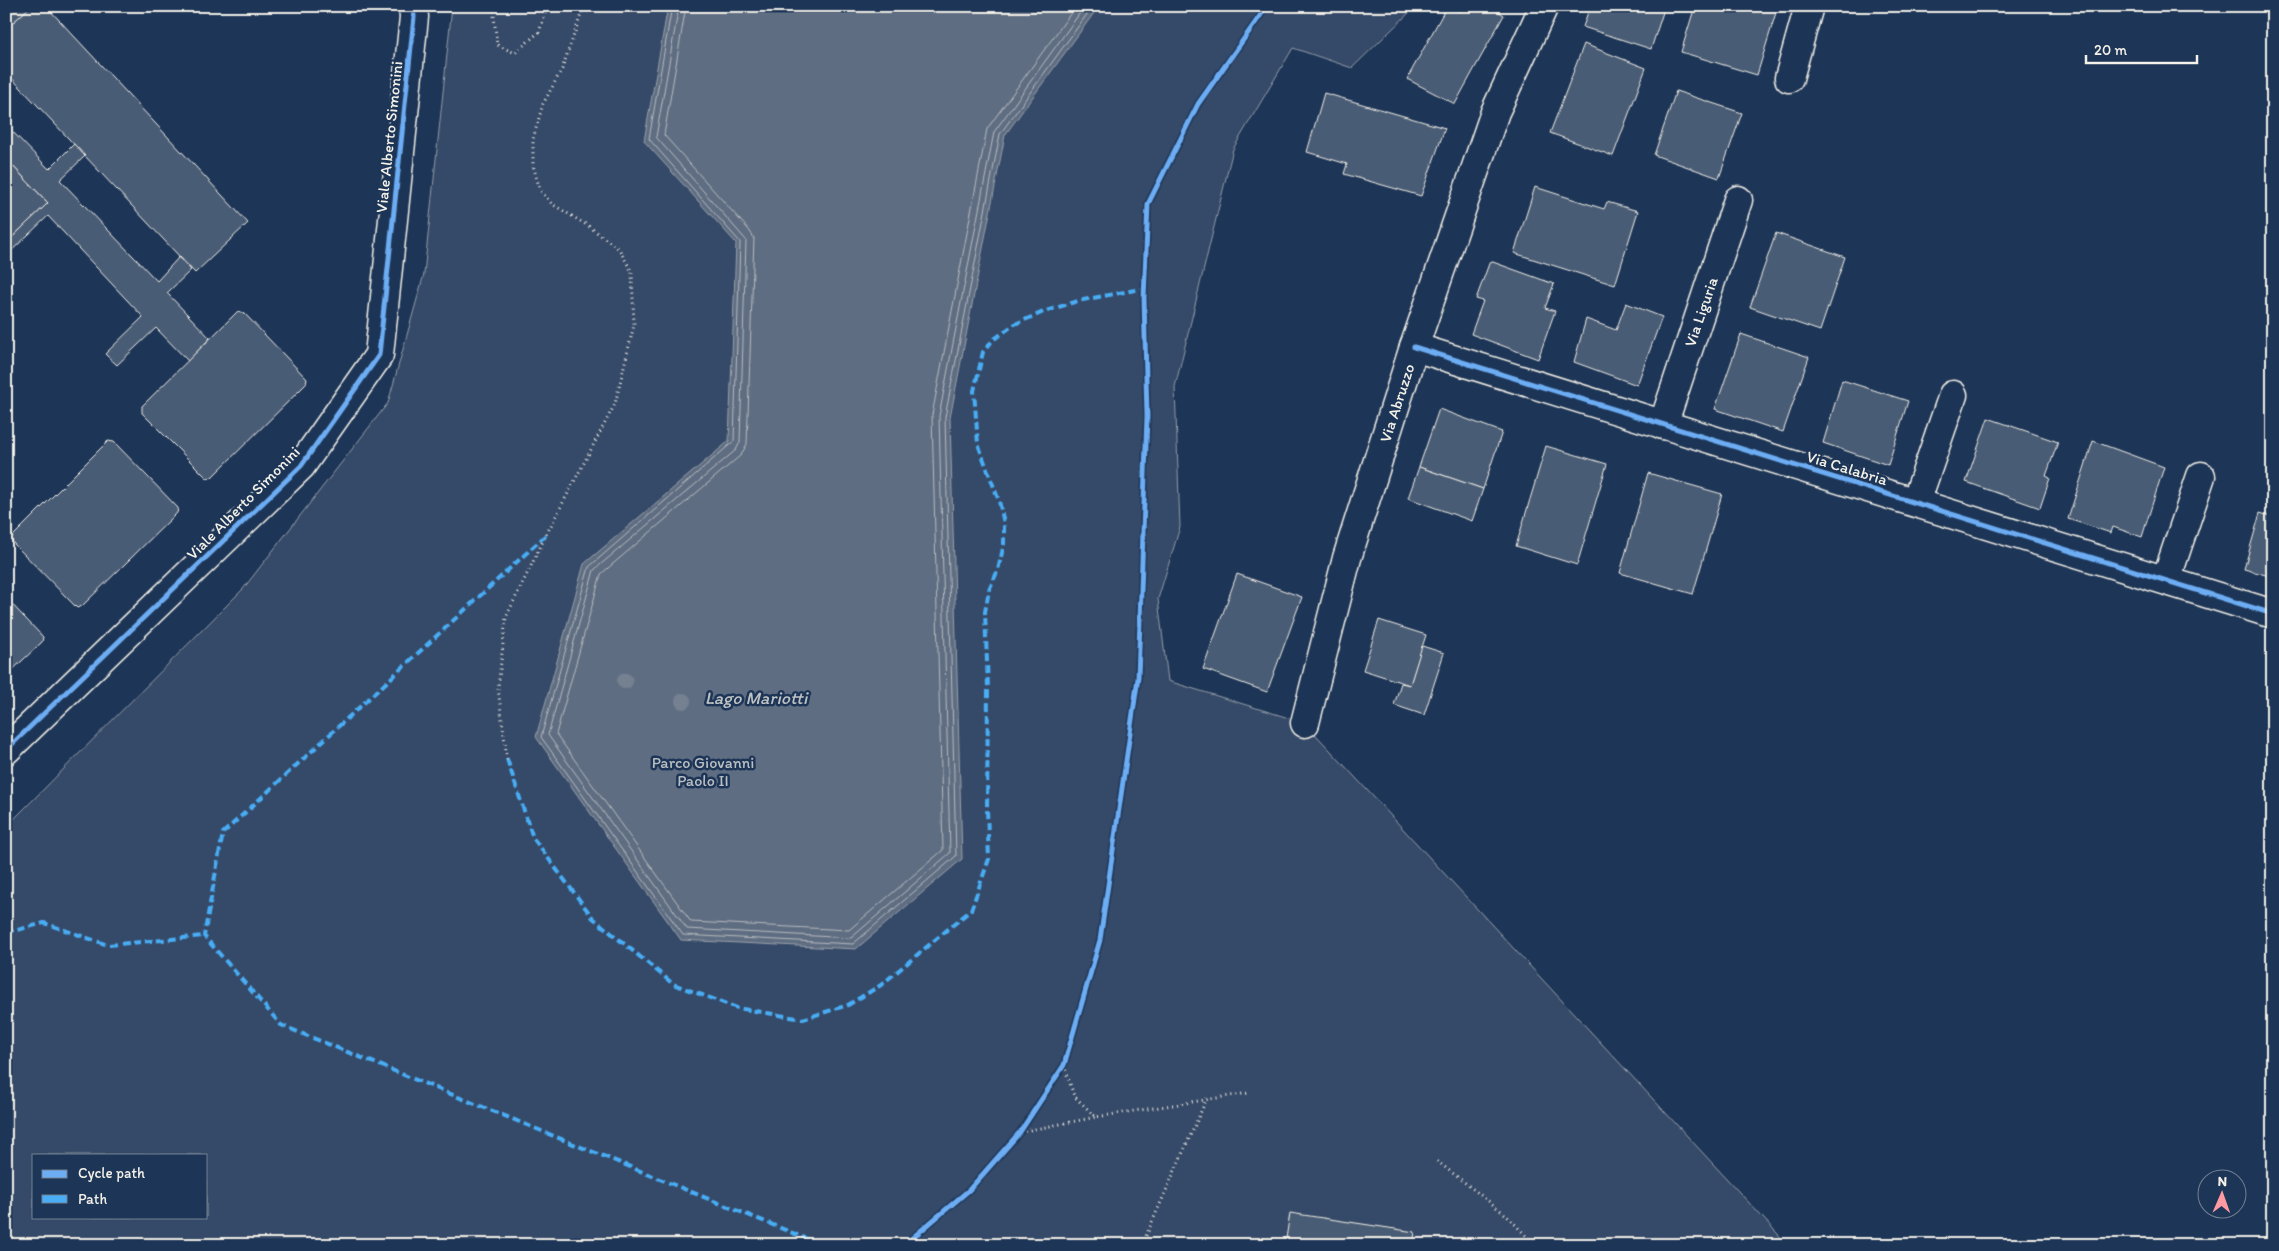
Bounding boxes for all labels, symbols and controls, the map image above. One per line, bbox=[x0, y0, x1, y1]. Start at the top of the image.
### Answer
scale bar bbox=[2086, 32, 2198, 64]
text: 20 m bbox=[2094, 41, 2128, 59]
street label: Viale Alberto Simonini bbox=[372, 60, 406, 214]
street label: Via Liguria bbox=[1680, 274, 1722, 349]
street label: Via Abruzzo bbox=[1375, 361, 1419, 445]
street label: Viale Alberto Simonini bbox=[182, 442, 304, 564]
street label: Via Calabria bbox=[1804, 447, 1890, 489]
water label: Lago Mariotti bbox=[705, 687, 810, 709]
park label: Parco Giovanni Paolo II bbox=[652, 753, 754, 790]
legend bbox=[32, 1154, 208, 1218]
text: Cycle path bbox=[78, 1164, 145, 1182]
north arrow bbox=[2196, 1168, 2246, 1218]
text: N bbox=[2217, 1173, 2227, 1190]
text: Path bbox=[78, 1190, 107, 1208]

